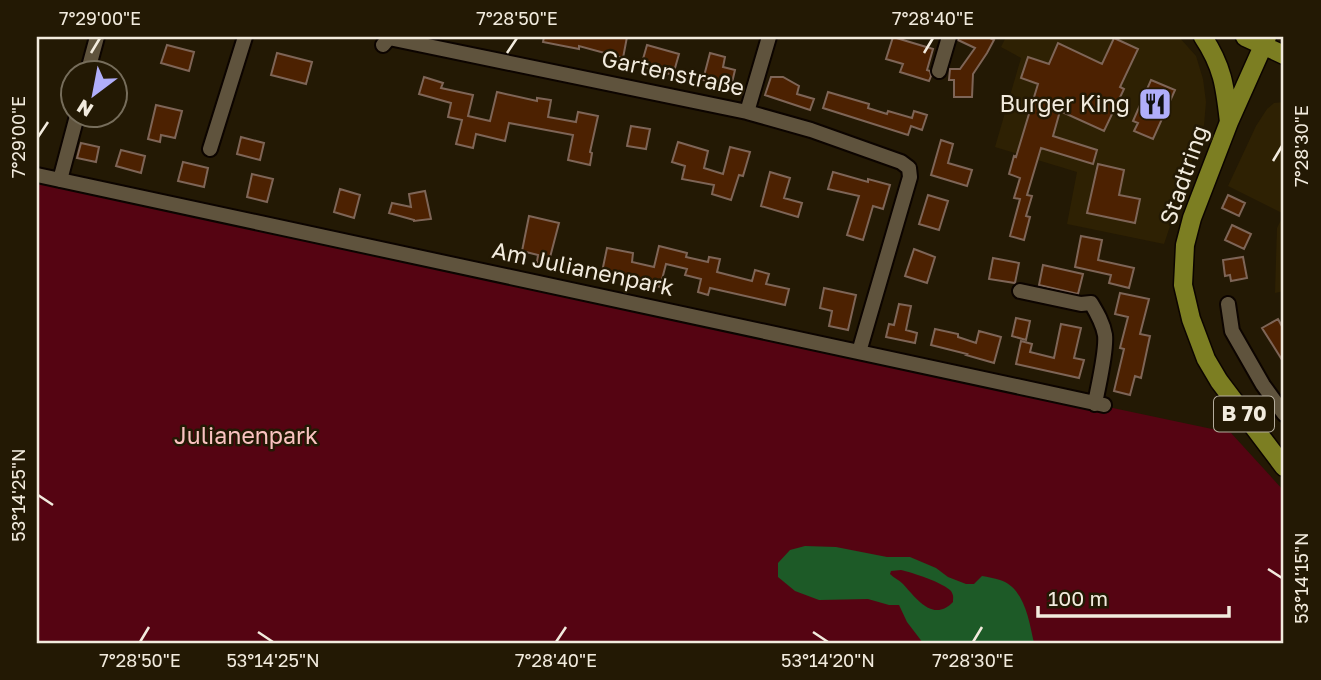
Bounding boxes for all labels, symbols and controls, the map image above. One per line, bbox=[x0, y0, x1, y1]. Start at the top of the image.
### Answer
text: 7°29'00"E bbox=[59, 7, 141, 29]
text: 7°28'50"E bbox=[476, 7, 558, 29]
text: 7°28'40"E bbox=[892, 7, 974, 29]
street label: Gartenstraße bbox=[599, 43, 747, 101]
north arrow bbox=[60, 60, 130, 130]
restaurant icon: Burger King bbox=[1136, 85, 1174, 123]
place label: Burger King bbox=[999, 89, 1130, 117]
text: N bbox=[73, 95, 97, 122]
text: 7°29'00"E bbox=[7, 96, 29, 178]
text: 7°28'30"E bbox=[1290, 105, 1312, 187]
street label: Stadtring bbox=[1153, 121, 1213, 228]
street label: Am Julianenpark bbox=[490, 235, 677, 301]
road number: B 70 bbox=[1214, 396, 1274, 432]
park label: Julianenpark bbox=[174, 421, 318, 449]
text: 53°14'25"N bbox=[7, 448, 29, 542]
text: 53°14'15"N bbox=[1290, 532, 1312, 624]
scale bar bbox=[1038, 575, 1228, 619]
text: 100 m bbox=[1048, 585, 1108, 611]
text: 7°28'50"E bbox=[99, 649, 181, 671]
text: 53°14'25"N bbox=[226, 649, 320, 671]
text: 7°28'40"E bbox=[515, 649, 597, 671]
text: 53°14'20"N bbox=[781, 649, 875, 671]
text: 7°28'30"E bbox=[932, 649, 1014, 671]

